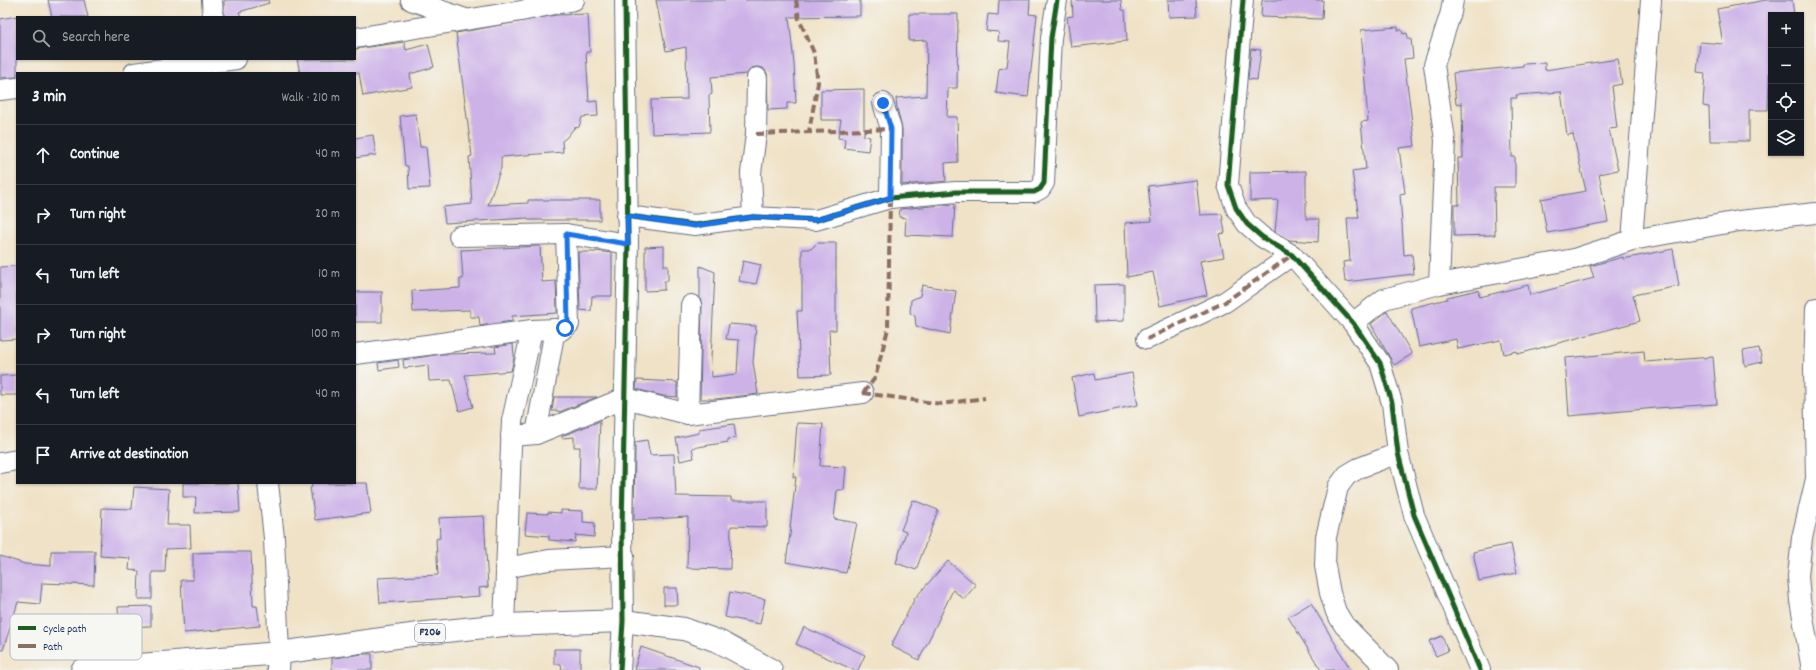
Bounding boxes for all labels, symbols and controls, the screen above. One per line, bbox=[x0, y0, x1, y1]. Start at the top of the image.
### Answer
map controls bbox=[1768, 12, 1804, 156]
button: + bbox=[1768, 12, 1804, 48]
search box bbox=[16, 16, 356, 60]
icon: search bbox=[30, 27, 52, 49]
text: Search here bbox=[62, 27, 130, 49]
button: − bbox=[1768, 48, 1804, 84]
button: locate bbox=[1768, 84, 1804, 120]
text: 3 min bbox=[32, 86, 66, 110]
text: Walk · 210 m bbox=[282, 89, 340, 108]
route end bbox=[874, 94, 892, 112]
button: layers bbox=[1768, 120, 1804, 156]
icon: ahead bbox=[32, 144, 54, 166]
text: Continue bbox=[70, 144, 119, 166]
text: 40 m bbox=[316, 145, 340, 164]
icon: right bbox=[32, 204, 54, 226]
text: Turn right bbox=[70, 204, 126, 226]
text: 20 m bbox=[315, 205, 340, 224]
icon: left bbox=[32, 264, 54, 286]
text: Turn left bbox=[70, 264, 119, 286]
text: 10 m bbox=[318, 265, 340, 284]
route start bbox=[556, 319, 574, 337]
icon: right bbox=[32, 324, 54, 346]
text: Turn right bbox=[70, 324, 126, 346]
text: 100 m bbox=[311, 325, 340, 344]
icon: left bbox=[32, 384, 54, 406]
text: Turn left bbox=[70, 384, 119, 406]
text: 40 m bbox=[316, 385, 340, 404]
icon: arrive bbox=[32, 444, 54, 466]
text: Arrive at destination bbox=[70, 444, 188, 466]
legend bbox=[10, 614, 142, 660]
text: Cycle path bbox=[43, 622, 87, 638]
road number: F206 bbox=[415, 624, 445, 642]
text: Path bbox=[43, 640, 62, 656]

